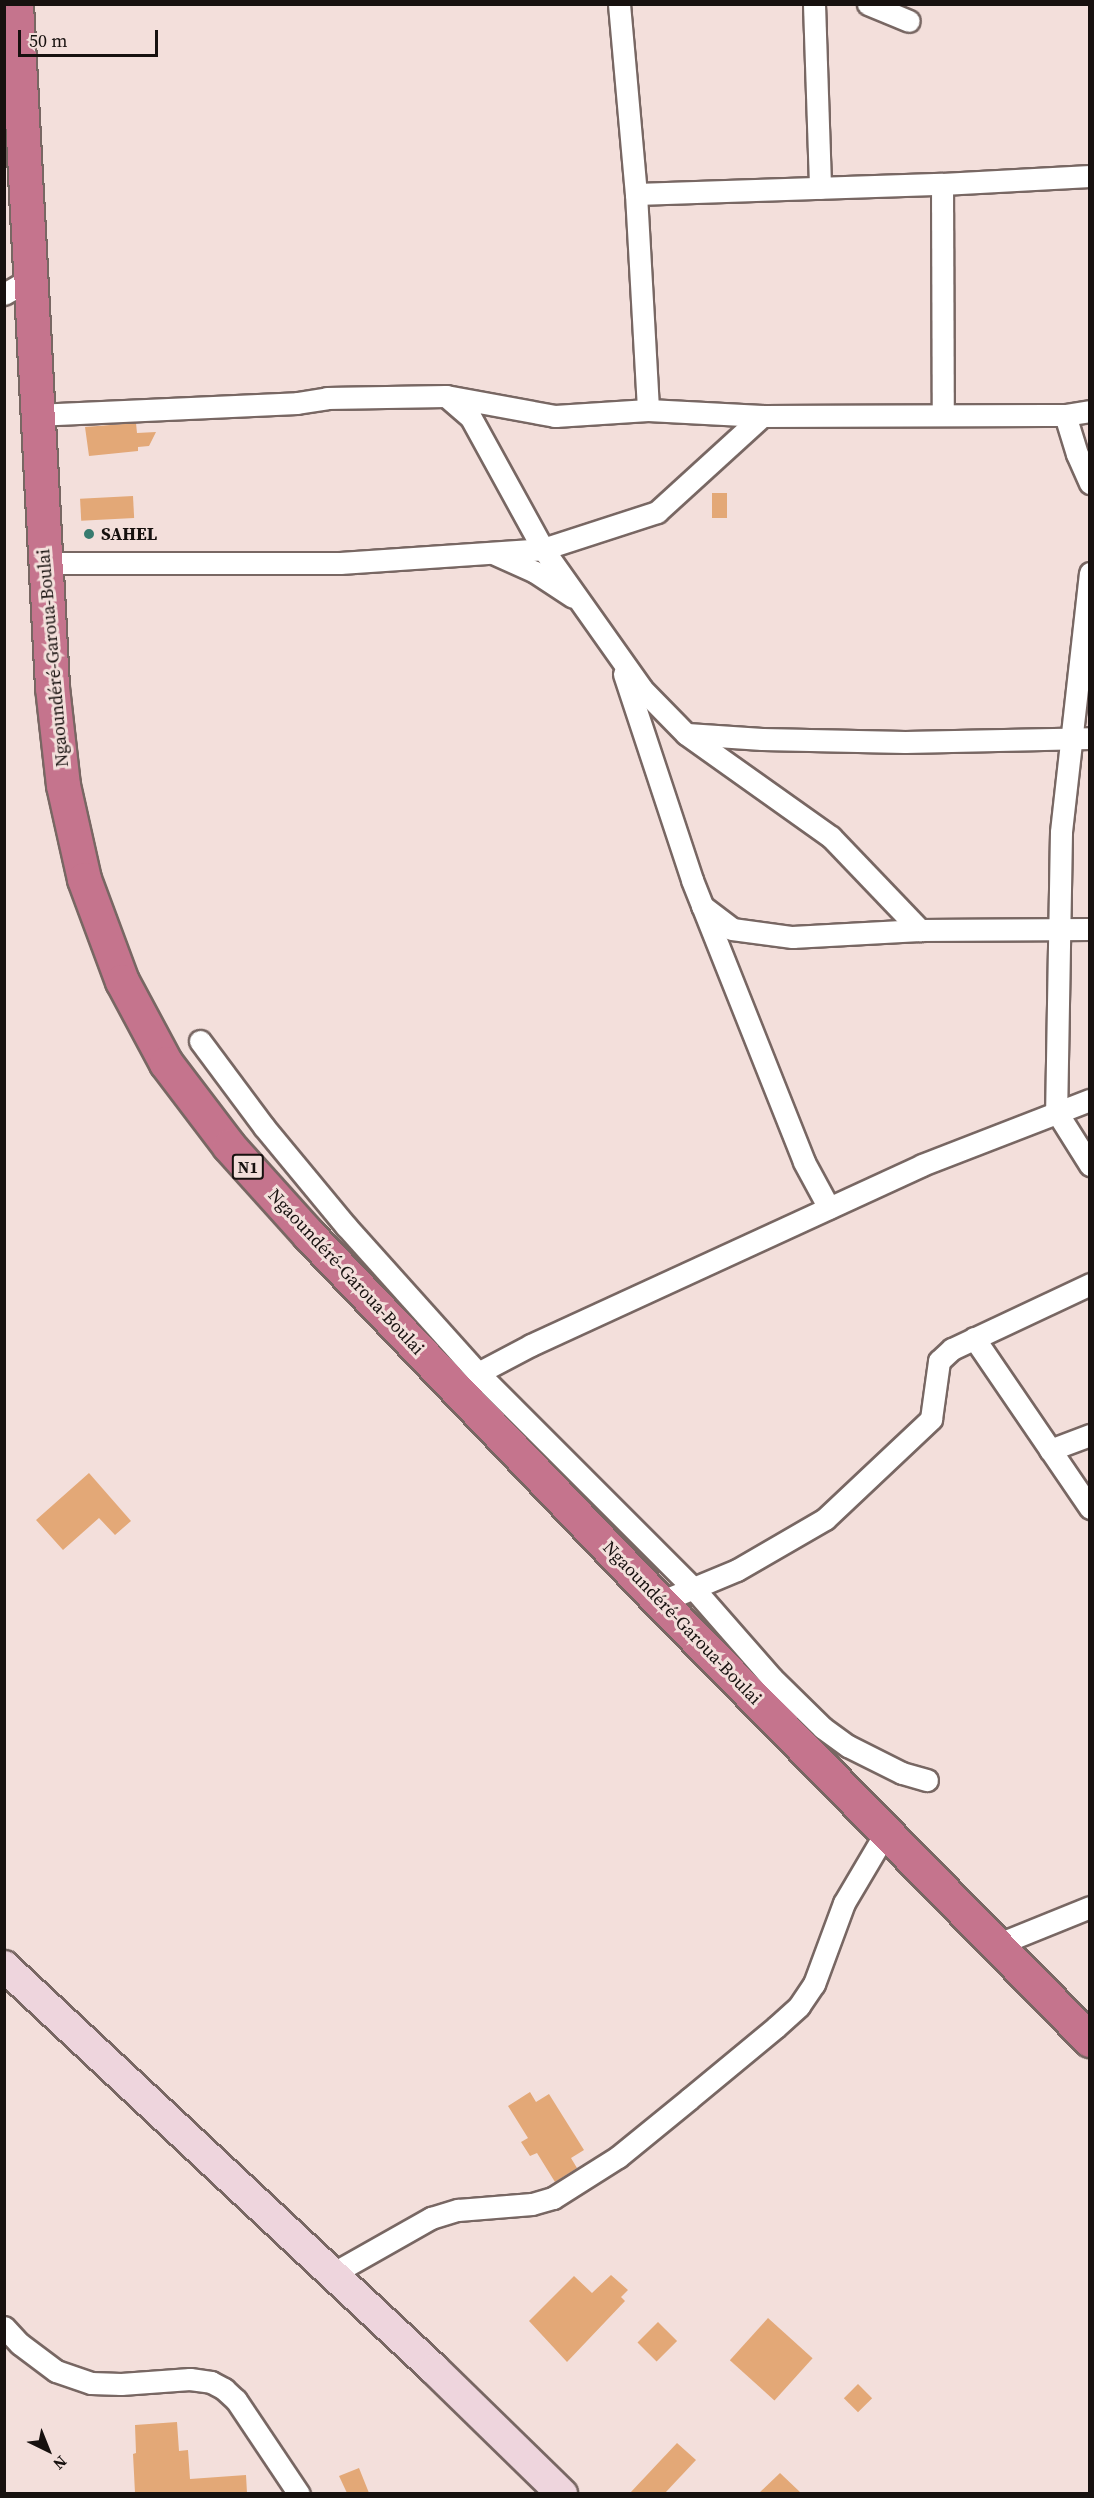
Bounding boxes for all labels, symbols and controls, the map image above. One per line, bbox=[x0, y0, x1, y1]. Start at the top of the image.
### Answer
scale bar bbox=[21, 18, 160, 56]
text: 50 m bbox=[29, 28, 67, 53]
place label: SAHEL bbox=[101, 523, 157, 545]
marker: SAHEL bbox=[82, 527, 96, 541]
street label: Ngaoundéré-Garoua-Boulai bbox=[33, 548, 73, 768]
road number: N1 bbox=[232, 1154, 264, 1180]
street label: Ngaoundéré-Garoua-Boulai bbox=[263, 1185, 429, 1359]
street label: Ngaoundéré-Garoua-Boulai bbox=[598, 1537, 766, 1709]
north arrow bbox=[18, 2420, 78, 2480]
text: N bbox=[49, 2451, 72, 2475]

